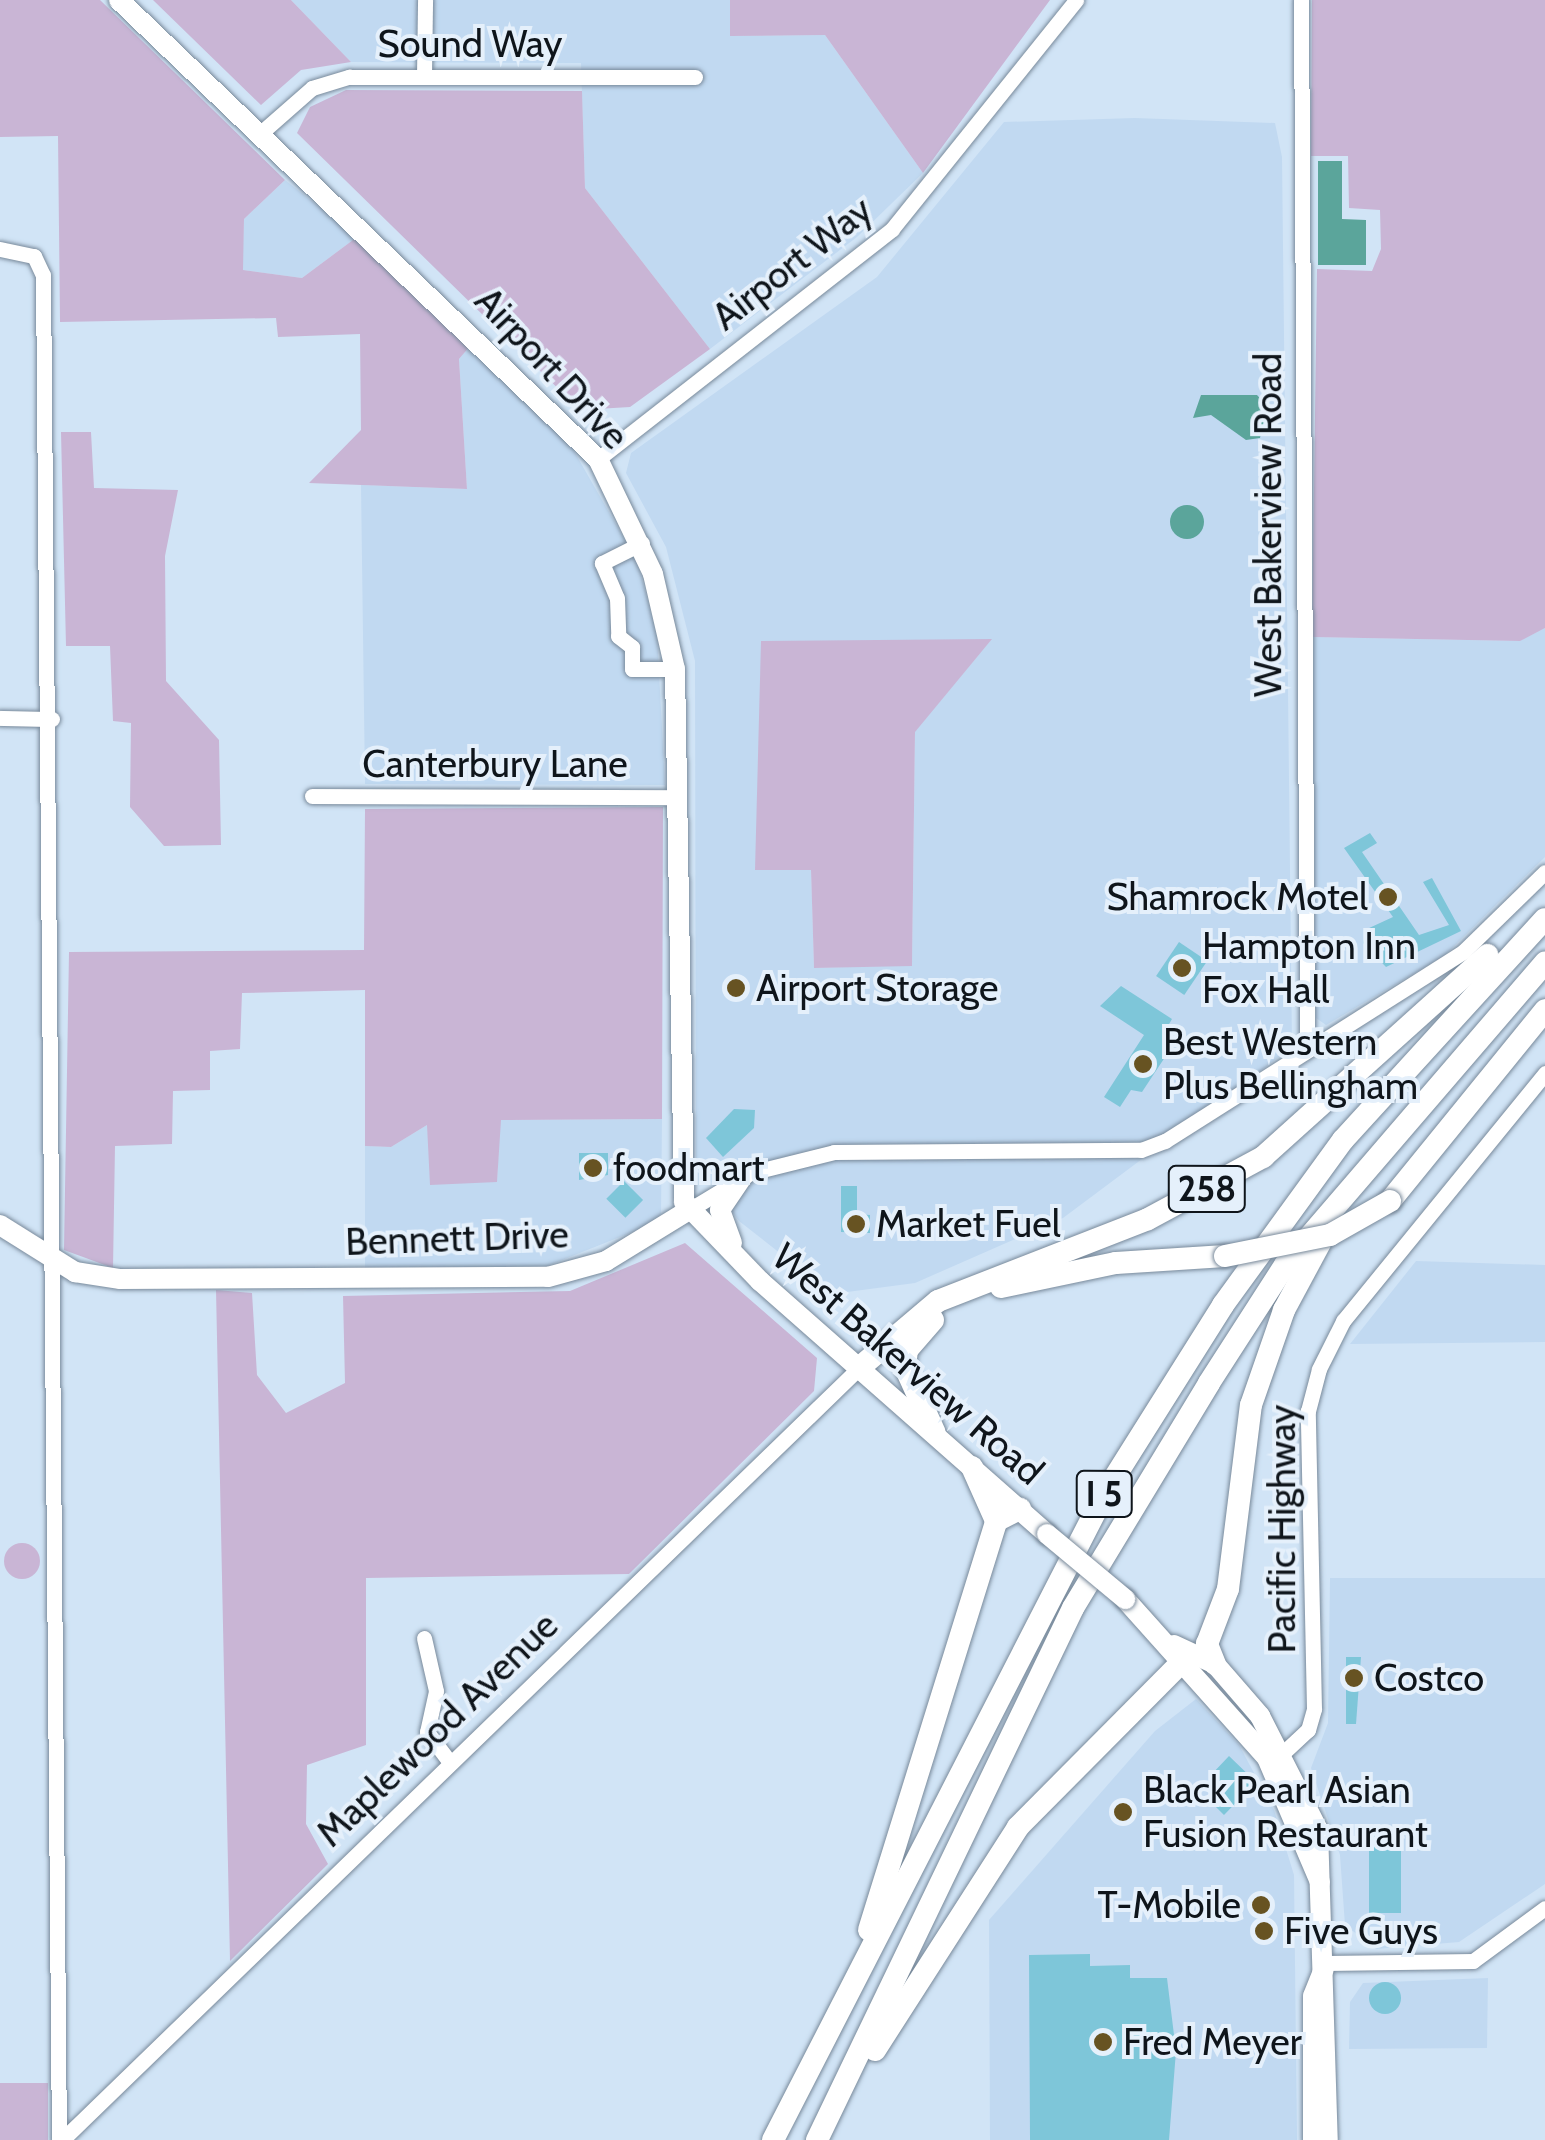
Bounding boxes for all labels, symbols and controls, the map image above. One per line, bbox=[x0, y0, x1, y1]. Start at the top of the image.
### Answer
street label: Sound Way bbox=[378, 21, 562, 67]
street label: Airport Way bbox=[703, 187, 881, 339]
street label: Airport Drive bbox=[466, 278, 638, 458]
street label: West Bakerview Road bbox=[1245, 353, 1291, 697]
street label: Canterbury Lane bbox=[362, 741, 628, 787]
place label: Shamrock Motel bbox=[1107, 874, 1368, 920]
marker: Shamrock Motel bbox=[1377, 886, 1399, 908]
place label: Hampton Inn Fox Hall bbox=[1202, 923, 1416, 1012]
marker: Hampton Inn Fox Hall bbox=[1171, 957, 1193, 979]
place label: Airport Storage bbox=[756, 965, 998, 1011]
marker: Airport Storage bbox=[725, 977, 747, 999]
place label: Best Western Plus Bellingham bbox=[1163, 1019, 1418, 1108]
marker: Best Western Plus Bellingham bbox=[1132, 1053, 1154, 1075]
place label: foodmart bbox=[613, 1145, 764, 1191]
marker: foodmart bbox=[582, 1157, 604, 1179]
road number: 258 bbox=[1167, 1159, 1247, 1219]
place label: Market Fuel bbox=[876, 1201, 1061, 1247]
street label: Bennett Drive bbox=[345, 1211, 569, 1265]
marker: Market Fuel bbox=[845, 1213, 867, 1235]
street label: West Bakerview Road bbox=[763, 1234, 1053, 1494]
street label: Pacific Highway bbox=[1259, 1404, 1305, 1654]
road number: I 5 bbox=[1074, 1464, 1134, 1524]
street label: Maplewood Avenue bbox=[307, 1602, 567, 1856]
place label: Costco bbox=[1374, 1655, 1484, 1701]
marker: Costco bbox=[1343, 1667, 1365, 1689]
place label: Black Pearl Asian Fusion Restaurant bbox=[1143, 1767, 1428, 1856]
marker: Black Pearl Asian Fusion Restaurant bbox=[1112, 1801, 1134, 1823]
place label: T-Mobile bbox=[1097, 1882, 1241, 1928]
marker: T-Mobile bbox=[1250, 1894, 1272, 1916]
place label: Five Guys bbox=[1284, 1908, 1438, 1954]
marker: Five Guys bbox=[1253, 1920, 1275, 1942]
place label: Fred Meyer bbox=[1123, 2019, 1302, 2065]
marker: Fred Meyer bbox=[1092, 2031, 1114, 2053]

